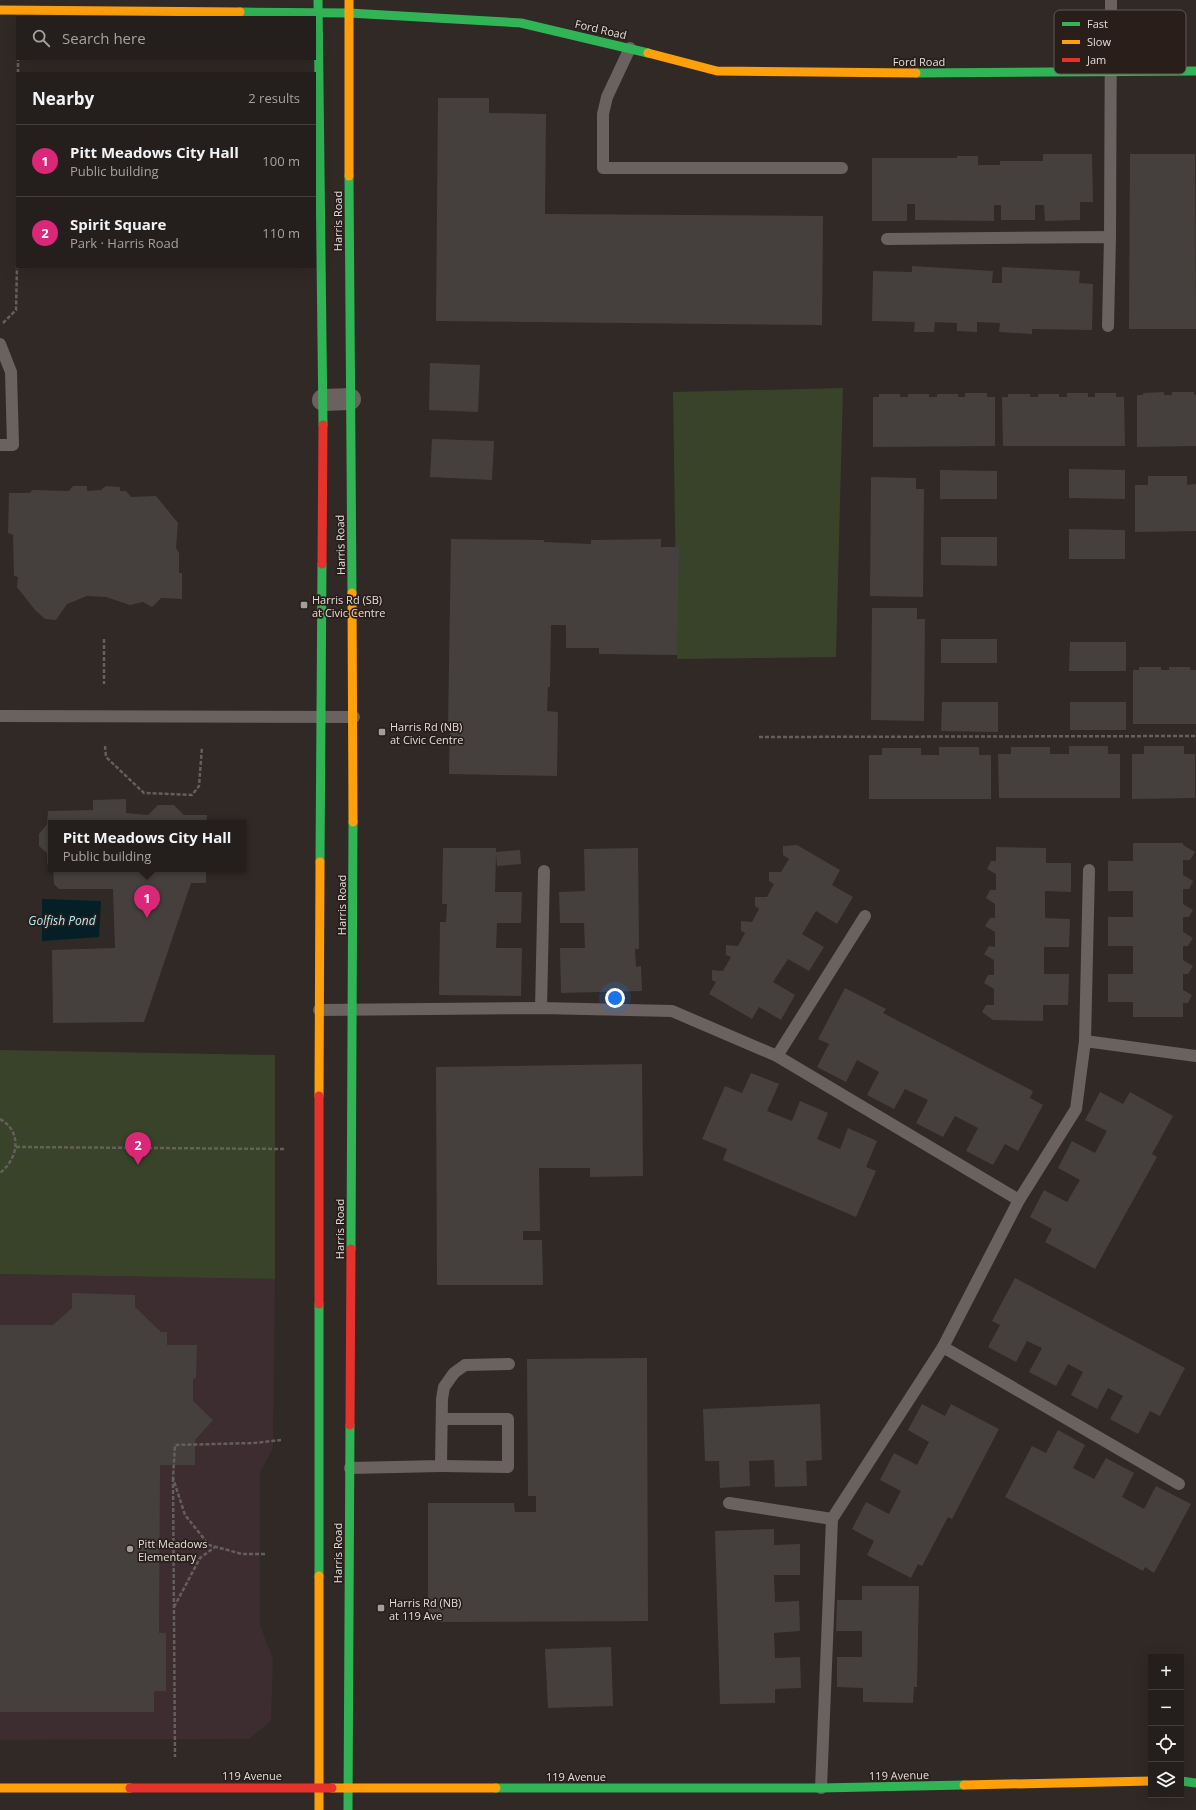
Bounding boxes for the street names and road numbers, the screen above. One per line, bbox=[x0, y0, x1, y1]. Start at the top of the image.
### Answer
street label: Ford Road bbox=[574, 16, 628, 42]
street label: Ford Road bbox=[893, 54, 945, 69]
street label: Harris Road bbox=[330, 191, 345, 251]
street label: Harris Road bbox=[332, 515, 348, 575]
street label: Harris Road bbox=[334, 875, 349, 935]
street label: Harris Road bbox=[332, 1199, 347, 1259]
street label: Harris Road bbox=[330, 1523, 345, 1583]
street label: 119 Avenue bbox=[869, 1767, 929, 1783]
street label: 119 Avenue bbox=[222, 1768, 282, 1783]
street label: 119 Avenue bbox=[546, 1769, 606, 1784]

